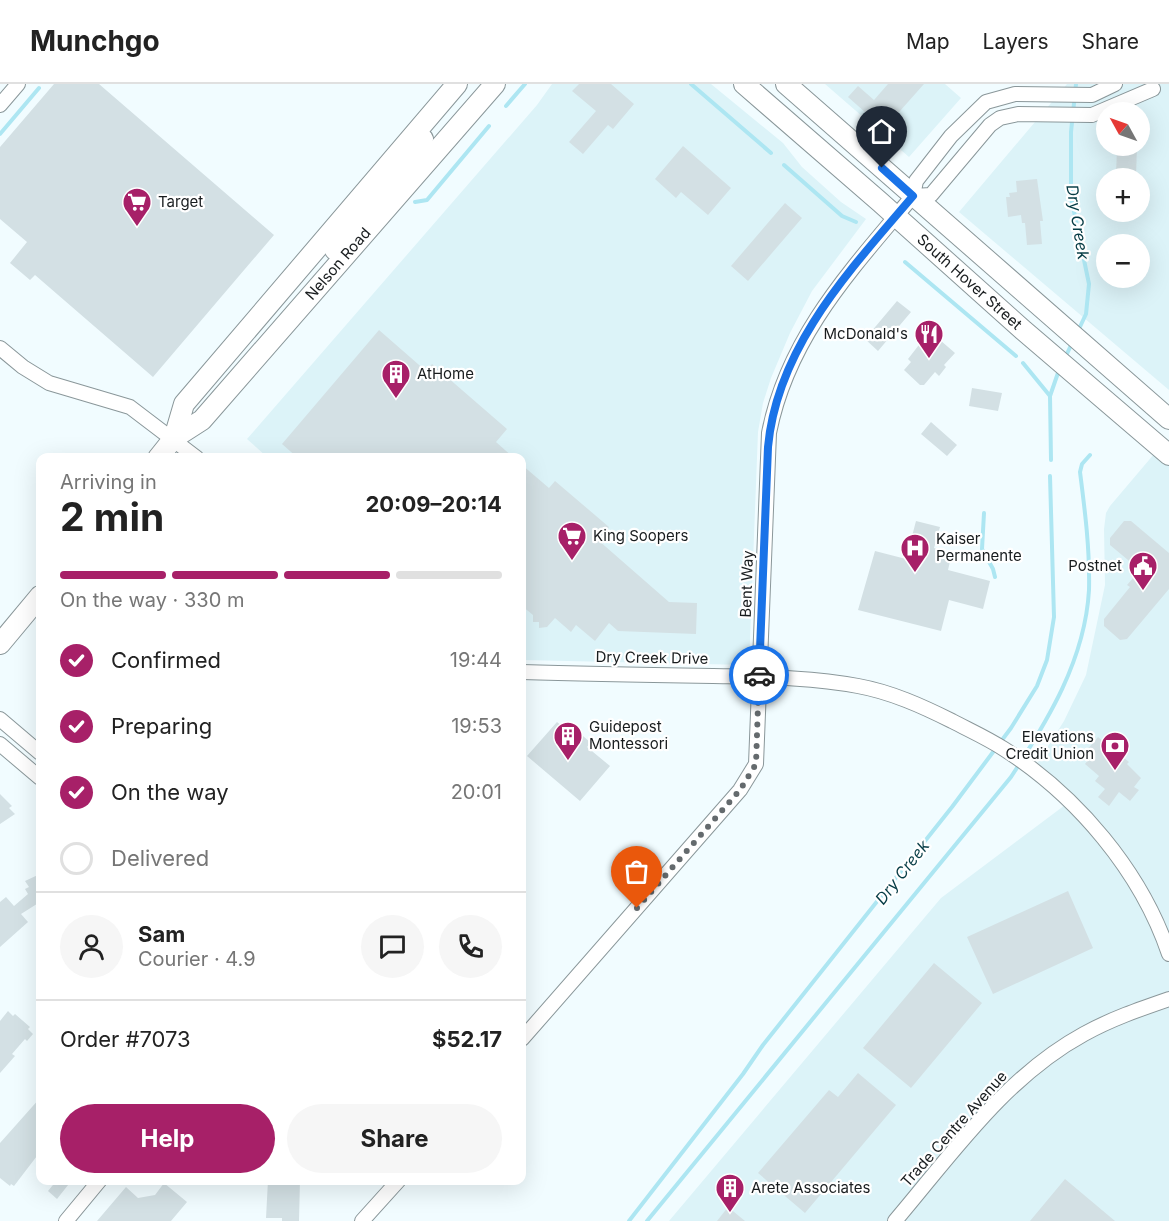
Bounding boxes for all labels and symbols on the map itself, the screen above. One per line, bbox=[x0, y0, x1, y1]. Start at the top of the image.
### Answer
north arrow bbox=[1096, 102, 1150, 156]
pin bbox=[856, 106, 907, 168]
water label: Dry Creek bbox=[1062, 183, 1094, 261]
supermarket icon: Target bbox=[121, 186, 153, 228]
place label: Target bbox=[158, 192, 203, 211]
street label: Nelson Road bbox=[301, 223, 374, 304]
street label: South Hover Street bbox=[913, 230, 1026, 334]
restaurant icon: McDonald's bbox=[913, 318, 945, 360]
place label: McDonald's bbox=[824, 324, 908, 343]
building icon: AtHome bbox=[380, 358, 412, 400]
place label: AtHome bbox=[417, 364, 474, 383]
supermarket icon: King Soopers bbox=[556, 520, 588, 562]
place label: King Soopers bbox=[593, 526, 688, 545]
place label: Kaiser Permanente bbox=[936, 529, 1022, 565]
hospital icon: Kaiser Permanente bbox=[899, 532, 931, 574]
street label: Bent Way bbox=[736, 550, 757, 618]
public building icon: Postnet bbox=[1127, 550, 1159, 592]
place label: Postnet bbox=[1068, 556, 1122, 575]
courier bbox=[729, 645, 789, 705]
street label: Dry Creek Drive bbox=[595, 647, 709, 668]
place label: Guidepost Montessori bbox=[589, 717, 668, 753]
building icon: Guidepost Montessori bbox=[552, 720, 584, 762]
place label: Elevations Credit Union bbox=[1005, 727, 1094, 763]
bank icon: Elevations Credit Union bbox=[1099, 730, 1131, 772]
water label: Dry Creek bbox=[871, 836, 933, 908]
pin bbox=[611, 846, 662, 908]
street label: Trade Centre Avenue bbox=[897, 1067, 1011, 1191]
building icon: Arete Associates bbox=[714, 1172, 746, 1214]
place label: Arete Associates bbox=[751, 1178, 871, 1197]

